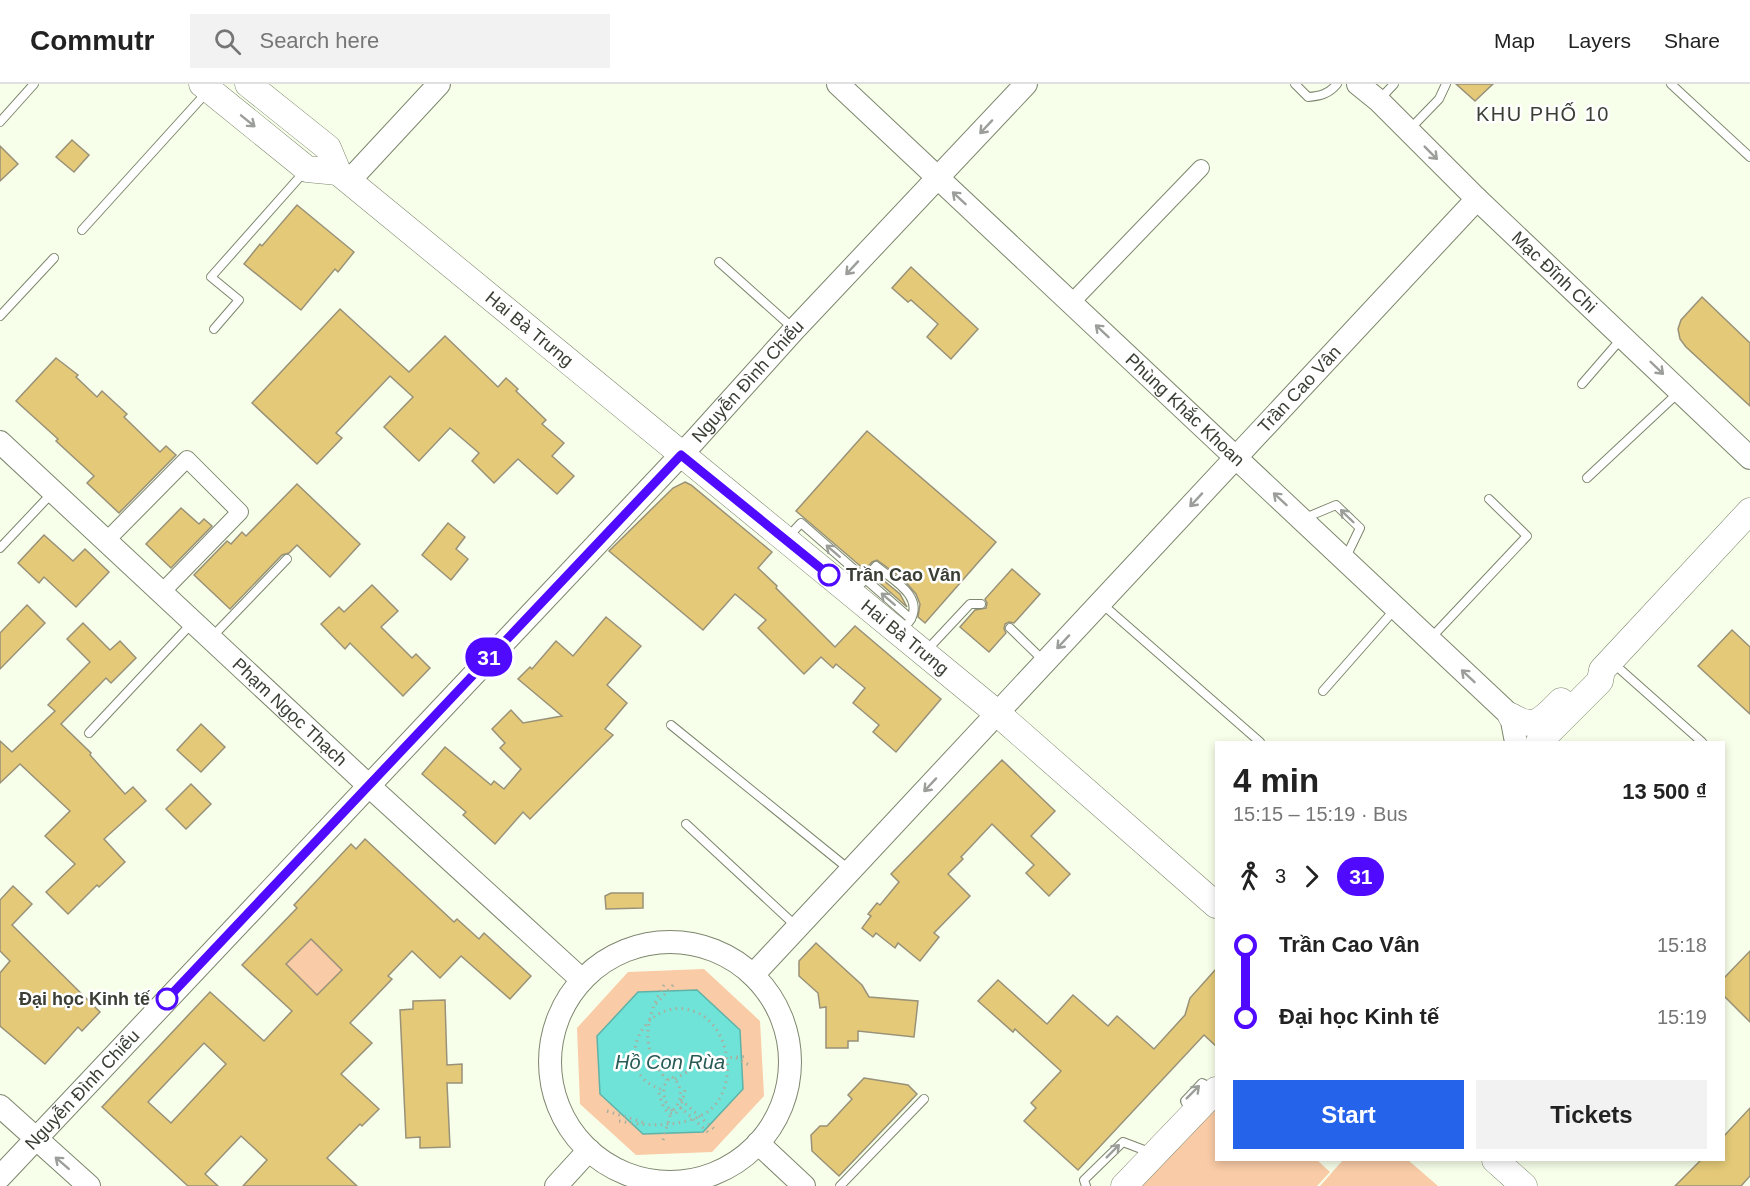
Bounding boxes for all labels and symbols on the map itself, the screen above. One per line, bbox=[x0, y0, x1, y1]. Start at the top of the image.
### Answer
district label: KHU PHỐ 10 bbox=[1476, 102, 1610, 125]
one-way arrow bbox=[240, 114, 256, 127]
one-way arrow bbox=[979, 119, 993, 134]
one-way arrow bbox=[1424, 146, 1439, 161]
one-way arrow bbox=[952, 191, 967, 205]
street label: Mạc Đĩnh Chi bbox=[1508, 227, 1601, 317]
one-way arrow bbox=[845, 261, 859, 276]
street label: Hai Bà Trưng bbox=[482, 287, 577, 371]
street label: Nguyễn Đình Chiểu bbox=[688, 316, 808, 446]
one-way arrow bbox=[1094, 324, 1109, 338]
street label: Trần Cao Vân bbox=[1254, 342, 1345, 437]
street label: Phùng Khắc Khoan bbox=[1122, 349, 1248, 470]
one-way arrow bbox=[1649, 361, 1664, 375]
one-way arrow bbox=[1273, 491, 1288, 506]
one-way arrow bbox=[1189, 492, 1204, 507]
one-way arrow bbox=[1340, 509, 1355, 523]
one-way arrow bbox=[826, 544, 841, 558]
marker: Trần Cao Vân bbox=[818, 564, 840, 586]
place label: Trần Cao Vân bbox=[846, 565, 961, 585]
one-way arrow bbox=[881, 592, 896, 606]
street label: Hai Bà Trưng bbox=[857, 596, 953, 679]
one-way arrow bbox=[1056, 635, 1070, 650]
line badge: 31 bbox=[462, 638, 516, 676]
street label: Phạm Ngọc Thạch bbox=[228, 654, 351, 770]
one-way arrow bbox=[1461, 668, 1476, 683]
one-way arrow bbox=[923, 777, 937, 792]
marker: Đại học Kinh tế bbox=[156, 988, 178, 1010]
place label: Đại học Kinh tế bbox=[19, 989, 151, 1009]
street label: Nguyễn Đình Chiểu bbox=[21, 1026, 144, 1154]
water label: Hồ Con Rùa bbox=[615, 1051, 725, 1073]
one-way arrow bbox=[1186, 1085, 1200, 1100]
one-way arrow bbox=[1106, 1143, 1121, 1158]
one-way arrow bbox=[55, 1156, 70, 1170]

